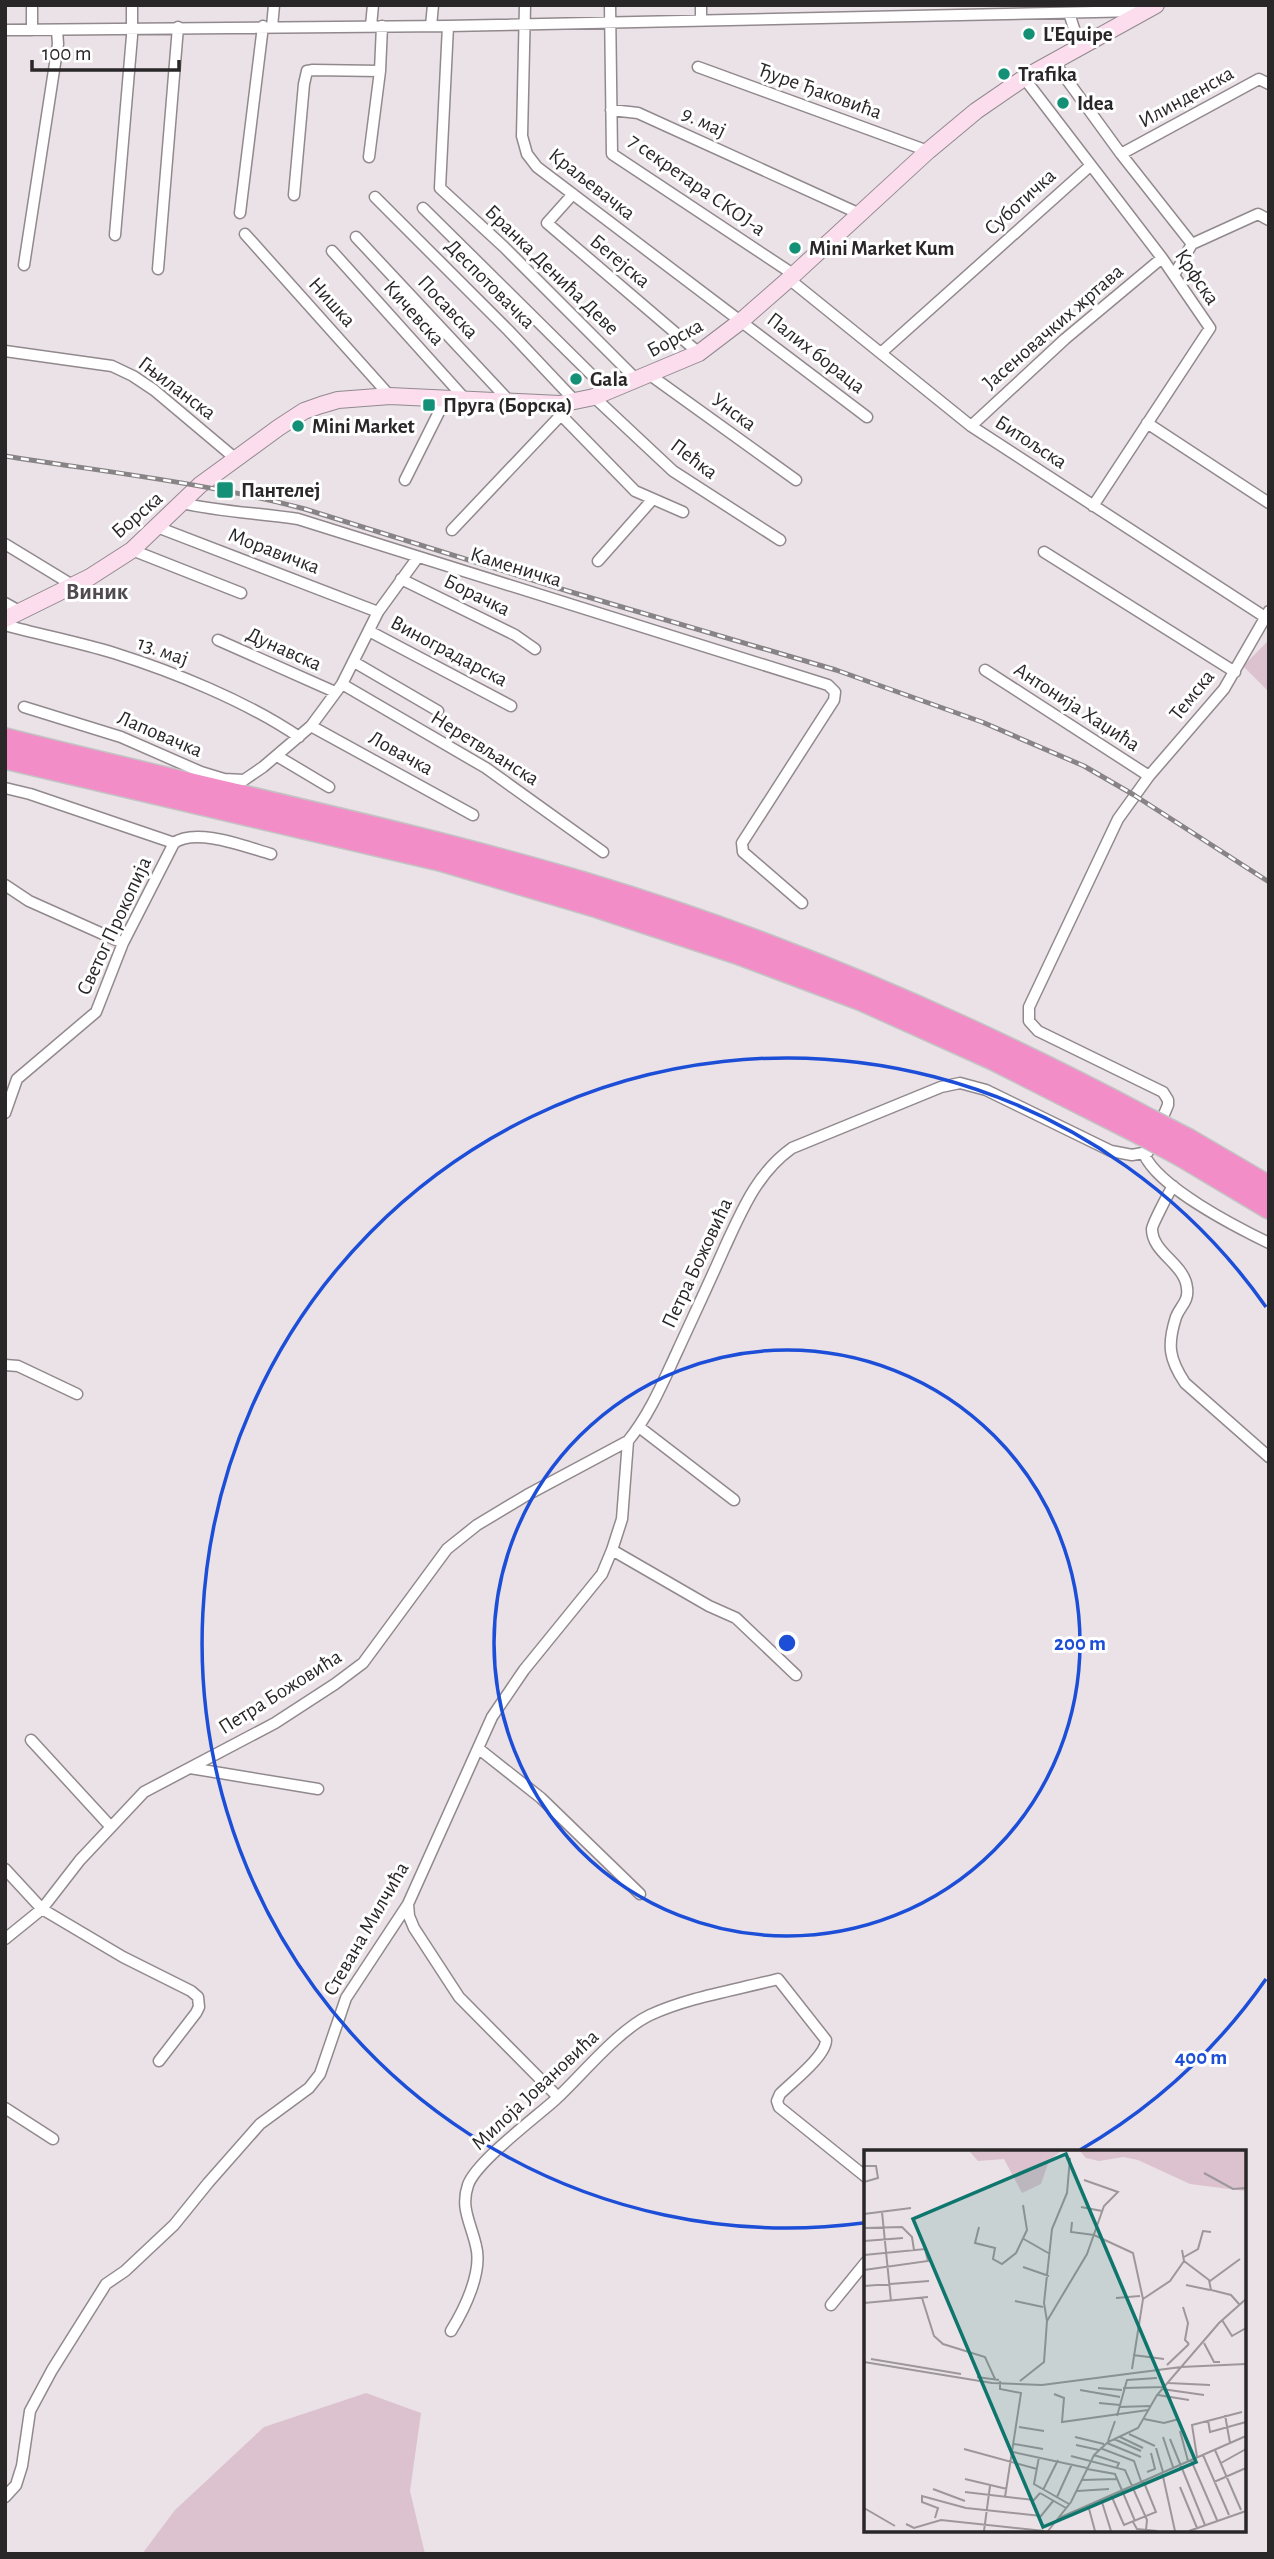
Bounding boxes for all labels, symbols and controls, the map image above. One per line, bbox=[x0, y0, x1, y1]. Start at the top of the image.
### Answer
place label: L'Equipe bbox=[1043, 24, 1113, 45]
marker: L'Equipe bbox=[1021, 26, 1037, 42]
scale bar bbox=[32, 28, 178, 72]
text: 100 m bbox=[42, 43, 92, 64]
street label: Ђуре Ђаковића bbox=[755, 59, 885, 124]
street label: Илинденска bbox=[1135, 62, 1237, 132]
place label: Trafika bbox=[1018, 64, 1077, 85]
marker: Trafika bbox=[996, 66, 1012, 82]
place label: Idea bbox=[1077, 93, 1114, 114]
marker: Idea bbox=[1055, 95, 1071, 111]
street label: 9. мај bbox=[678, 103, 730, 141]
street label: 7 секретара СКОЈ-а bbox=[625, 130, 770, 240]
street label: Краљевачка bbox=[545, 144, 639, 224]
street label: Суботичка bbox=[980, 164, 1060, 239]
street label: Бранка Денића Деве bbox=[481, 201, 623, 339]
street label: Бегејска bbox=[586, 230, 654, 292]
street label: Деспотовачка bbox=[441, 235, 539, 333]
place label: Mini Market Kum bbox=[809, 238, 955, 259]
marker: Mini Market Kum bbox=[787, 240, 803, 256]
street label: Крфска bbox=[1171, 245, 1223, 309]
street label: Јасеновачких жртава bbox=[979, 260, 1128, 394]
street label: Посавска bbox=[414, 271, 483, 343]
street label: Нишка bbox=[304, 273, 360, 331]
street label: Кичевска bbox=[380, 276, 449, 350]
street label: Палих бораца bbox=[763, 308, 869, 398]
street label: Борска bbox=[644, 314, 707, 361]
street label: Гњиланска bbox=[134, 352, 220, 424]
place label: Gala bbox=[590, 369, 628, 390]
marker: Gala bbox=[568, 371, 584, 387]
street label: Унска bbox=[708, 389, 760, 435]
place label: Пруга (Борска) bbox=[443, 395, 573, 416]
marker: Пруга (Борска) bbox=[421, 397, 437, 413]
street label: Битољска bbox=[991, 411, 1071, 473]
place label: Mini Market bbox=[312, 416, 415, 437]
marker: Mini Market bbox=[290, 418, 306, 434]
street label: Пећка bbox=[667, 435, 722, 483]
marker: Пантелеј bbox=[215, 480, 235, 500]
place label: Пантелеј bbox=[241, 480, 321, 501]
street label: Борска bbox=[107, 487, 167, 543]
street label: Моравичка bbox=[225, 524, 323, 578]
street label: Каменичка bbox=[468, 543, 565, 591]
street label: Борачка bbox=[441, 570, 514, 620]
district label: Виник bbox=[66, 581, 129, 604]
street label: Виноградарска bbox=[387, 611, 511, 691]
street label: Дунавска bbox=[243, 623, 325, 675]
street label: 13. мај bbox=[135, 632, 191, 670]
street label: Антонија Хаџића bbox=[1010, 659, 1144, 756]
street label: Темска bbox=[1166, 665, 1219, 724]
street label: Неретвљанска bbox=[427, 706, 543, 790]
street label: Лаповачка bbox=[114, 707, 206, 761]
street label: Ловачка bbox=[365, 727, 437, 779]
street label: Светог Прокопија bbox=[73, 853, 155, 998]
street label: Петра Божовића bbox=[658, 1194, 736, 1331]
centre of rings bbox=[775, 1631, 799, 1655]
text: 200 m bbox=[1054, 1633, 1106, 1654]
street label: Петра Божовића bbox=[215, 1646, 346, 1738]
street label: Стевана Милчића bbox=[319, 1858, 413, 2000]
street label: Милоја Јовановића bbox=[467, 2026, 603, 2154]
text: 400 m bbox=[1175, 2047, 1227, 2068]
inset map bbox=[864, 2150, 1246, 2531]

